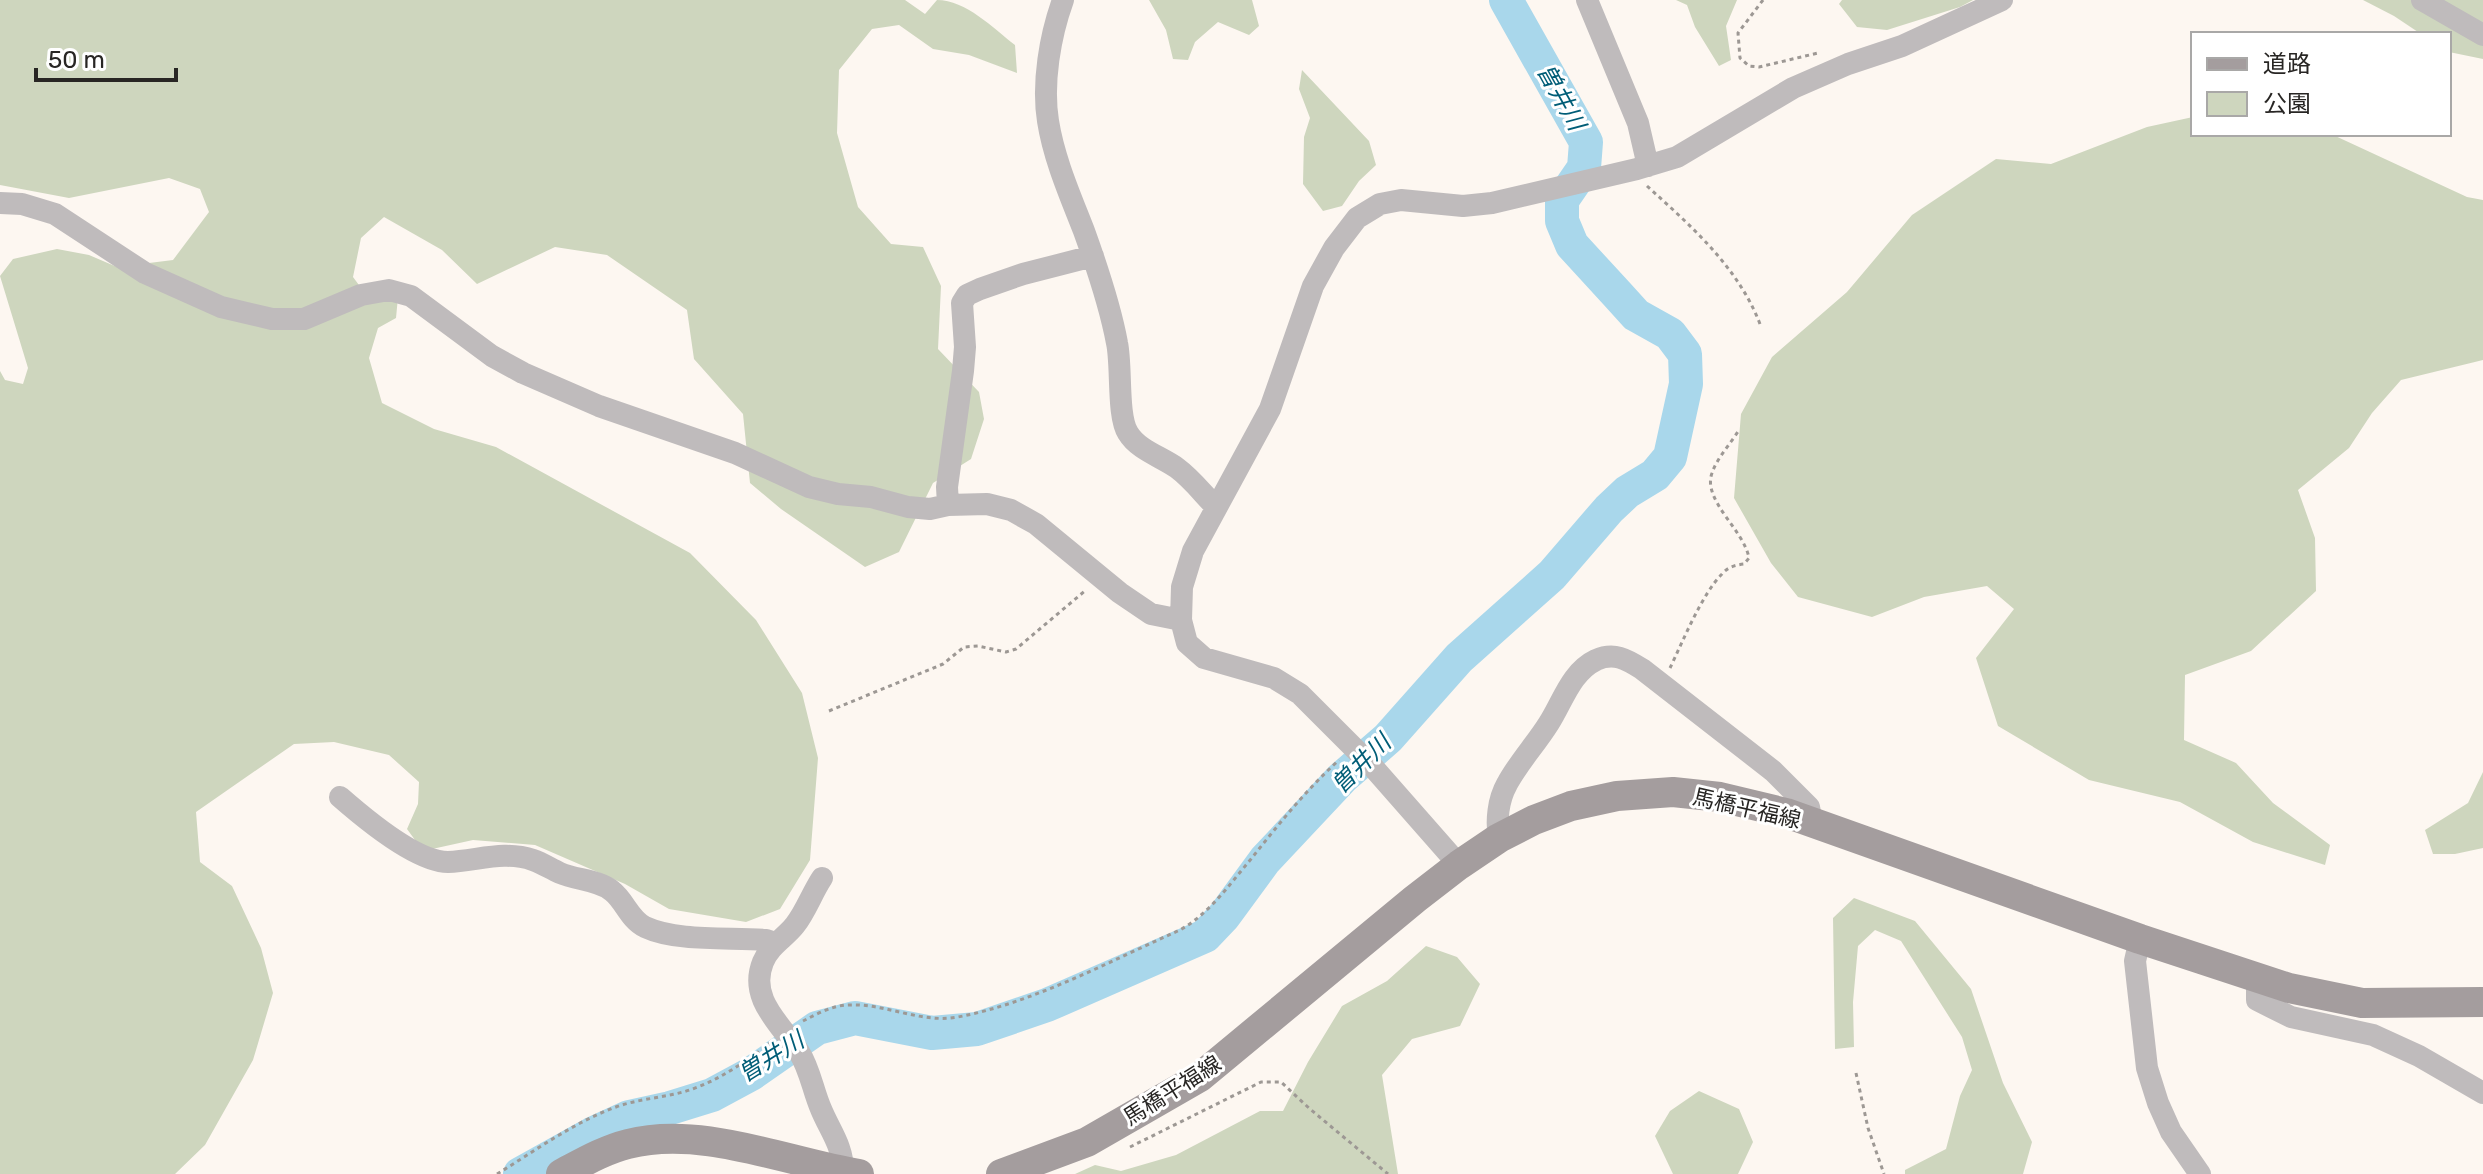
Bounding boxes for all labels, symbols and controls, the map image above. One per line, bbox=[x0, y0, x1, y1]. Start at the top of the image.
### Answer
scale bar bbox=[36, 32, 176, 82]
legend bbox=[2191, 32, 2451, 136]
text: 50 m bbox=[48, 46, 105, 74]
text: 道路 bbox=[2263, 50, 2311, 78]
water label: 曽井川 bbox=[1531, 59, 1592, 138]
text: 公園 bbox=[2263, 90, 2311, 118]
water label: 曽井川 bbox=[1326, 727, 1398, 799]
street label: 馬橋平福線 bbox=[1690, 783, 1804, 834]
water label: 曽井川 bbox=[733, 1024, 811, 1088]
street label: 馬橋平福線 bbox=[1118, 1050, 1226, 1131]

